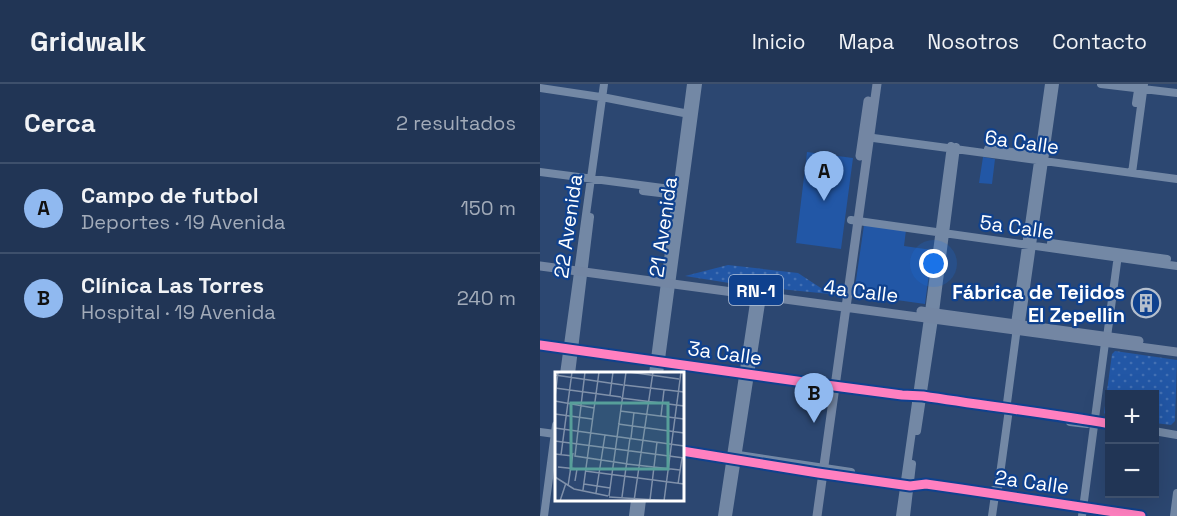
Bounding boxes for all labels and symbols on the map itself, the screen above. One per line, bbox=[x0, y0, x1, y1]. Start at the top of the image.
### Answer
street label: 6a Calle bbox=[983, 124, 1061, 160]
pin: A bbox=[804, 152, 844, 201]
street label: 22 Avenida bbox=[548, 172, 588, 280]
street label: 21 Avenida bbox=[643, 175, 683, 279]
street label: 5a Calle bbox=[978, 209, 1056, 245]
your location bbox=[919, 249, 948, 278]
street label: 4a Calle bbox=[822, 274, 900, 308]
road number: RN-1 bbox=[729, 275, 783, 305]
place label: Fábrica de Tejidos El Zepellin bbox=[952, 279, 1125, 328]
building icon: Fábrica de Tejidos El Zepellin bbox=[1130, 287, 1162, 319]
street label: 3a Calle bbox=[686, 335, 764, 371]
inset map bbox=[555, 372, 684, 501]
pin: B bbox=[794, 374, 834, 423]
street label: 2a Calle bbox=[993, 464, 1071, 500]

